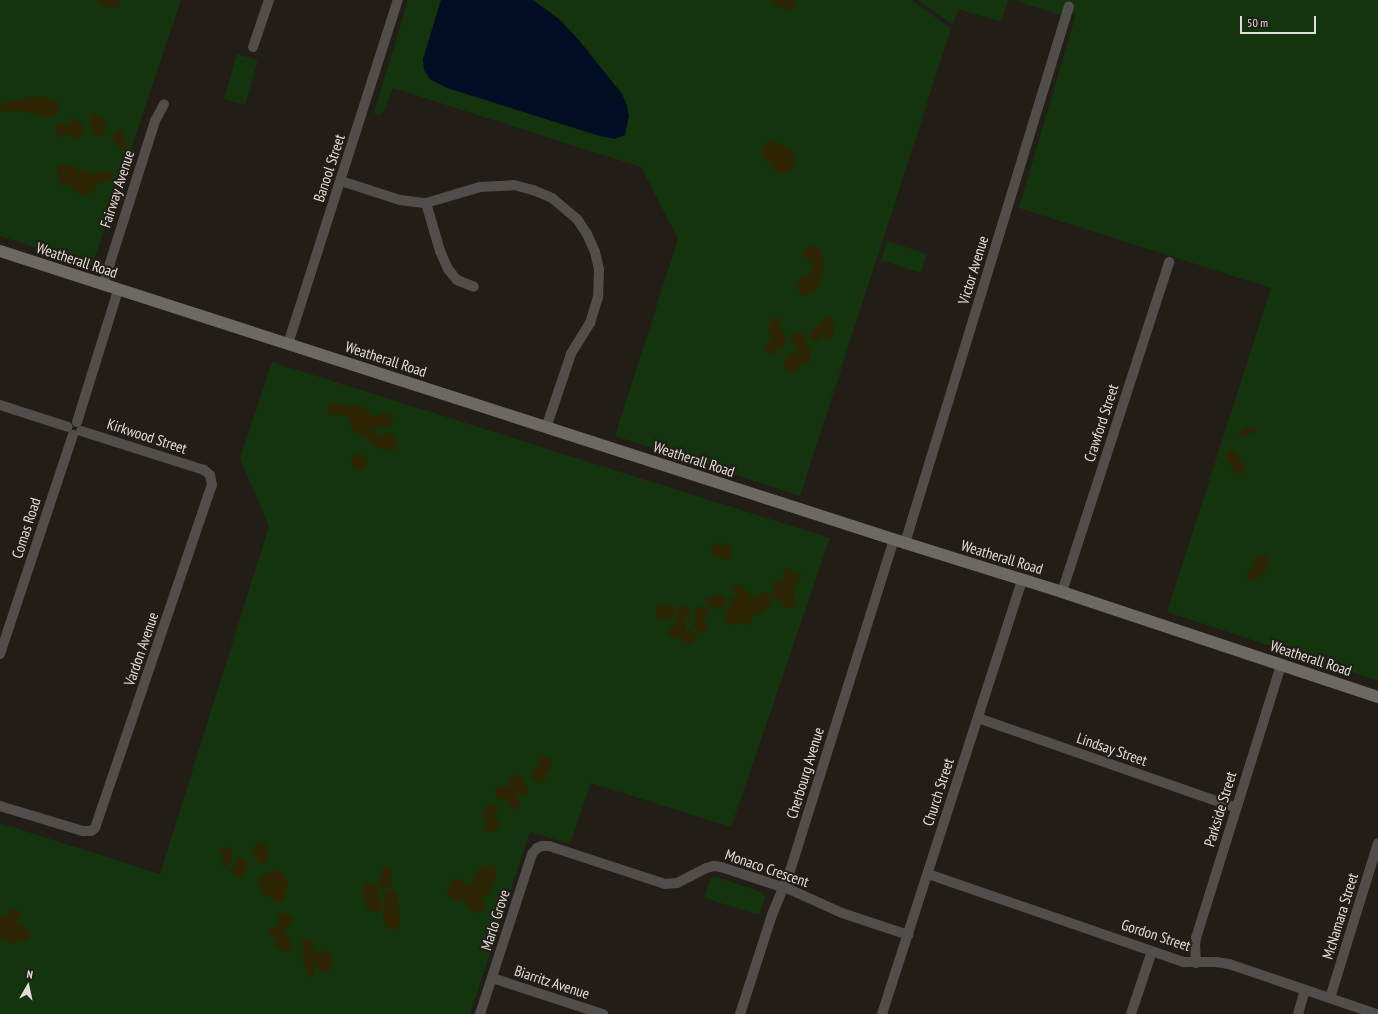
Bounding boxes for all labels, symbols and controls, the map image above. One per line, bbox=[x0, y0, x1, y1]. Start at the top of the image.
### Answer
scale bar bbox=[1242, 8, 1318, 34]
text: 50 m bbox=[1247, 15, 1268, 30]
street label: Banool Street bbox=[310, 132, 348, 204]
street label: Fairway Avenue bbox=[96, 148, 138, 230]
street label: Victor Avenue bbox=[954, 233, 992, 307]
street label: Weatherall Road bbox=[34, 238, 120, 282]
street label: Weatherall Road bbox=[343, 337, 429, 381]
street label: Crawford Street bbox=[1080, 382, 1122, 464]
street label: Kirkwood Street bbox=[105, 415, 189, 457]
street label: Weatherall Road bbox=[651, 437, 737, 481]
street label: Comas Road bbox=[8, 495, 44, 561]
street label: Weatherall Road bbox=[959, 536, 1045, 578]
street label: Vardon Avenue bbox=[120, 610, 162, 688]
street label: Weatherall Road bbox=[1268, 636, 1354, 680]
street label: Cherbourg Avenue bbox=[783, 725, 827, 821]
street label: Lindsay Street bbox=[1074, 729, 1150, 769]
street label: Church Street bbox=[919, 756, 957, 828]
street label: Parkside Street bbox=[1200, 769, 1240, 849]
street label: Monaco Crescent bbox=[723, 845, 811, 891]
street label: McNamara Street bbox=[1318, 871, 1362, 961]
street label: Marlo Grove bbox=[477, 887, 513, 953]
street label: Gordon Street bbox=[1119, 915, 1193, 955]
street label: Biarritz Avenue bbox=[512, 961, 592, 1003]
north arrow bbox=[8, 966, 48, 1006]
text: N bbox=[26, 967, 34, 982]

